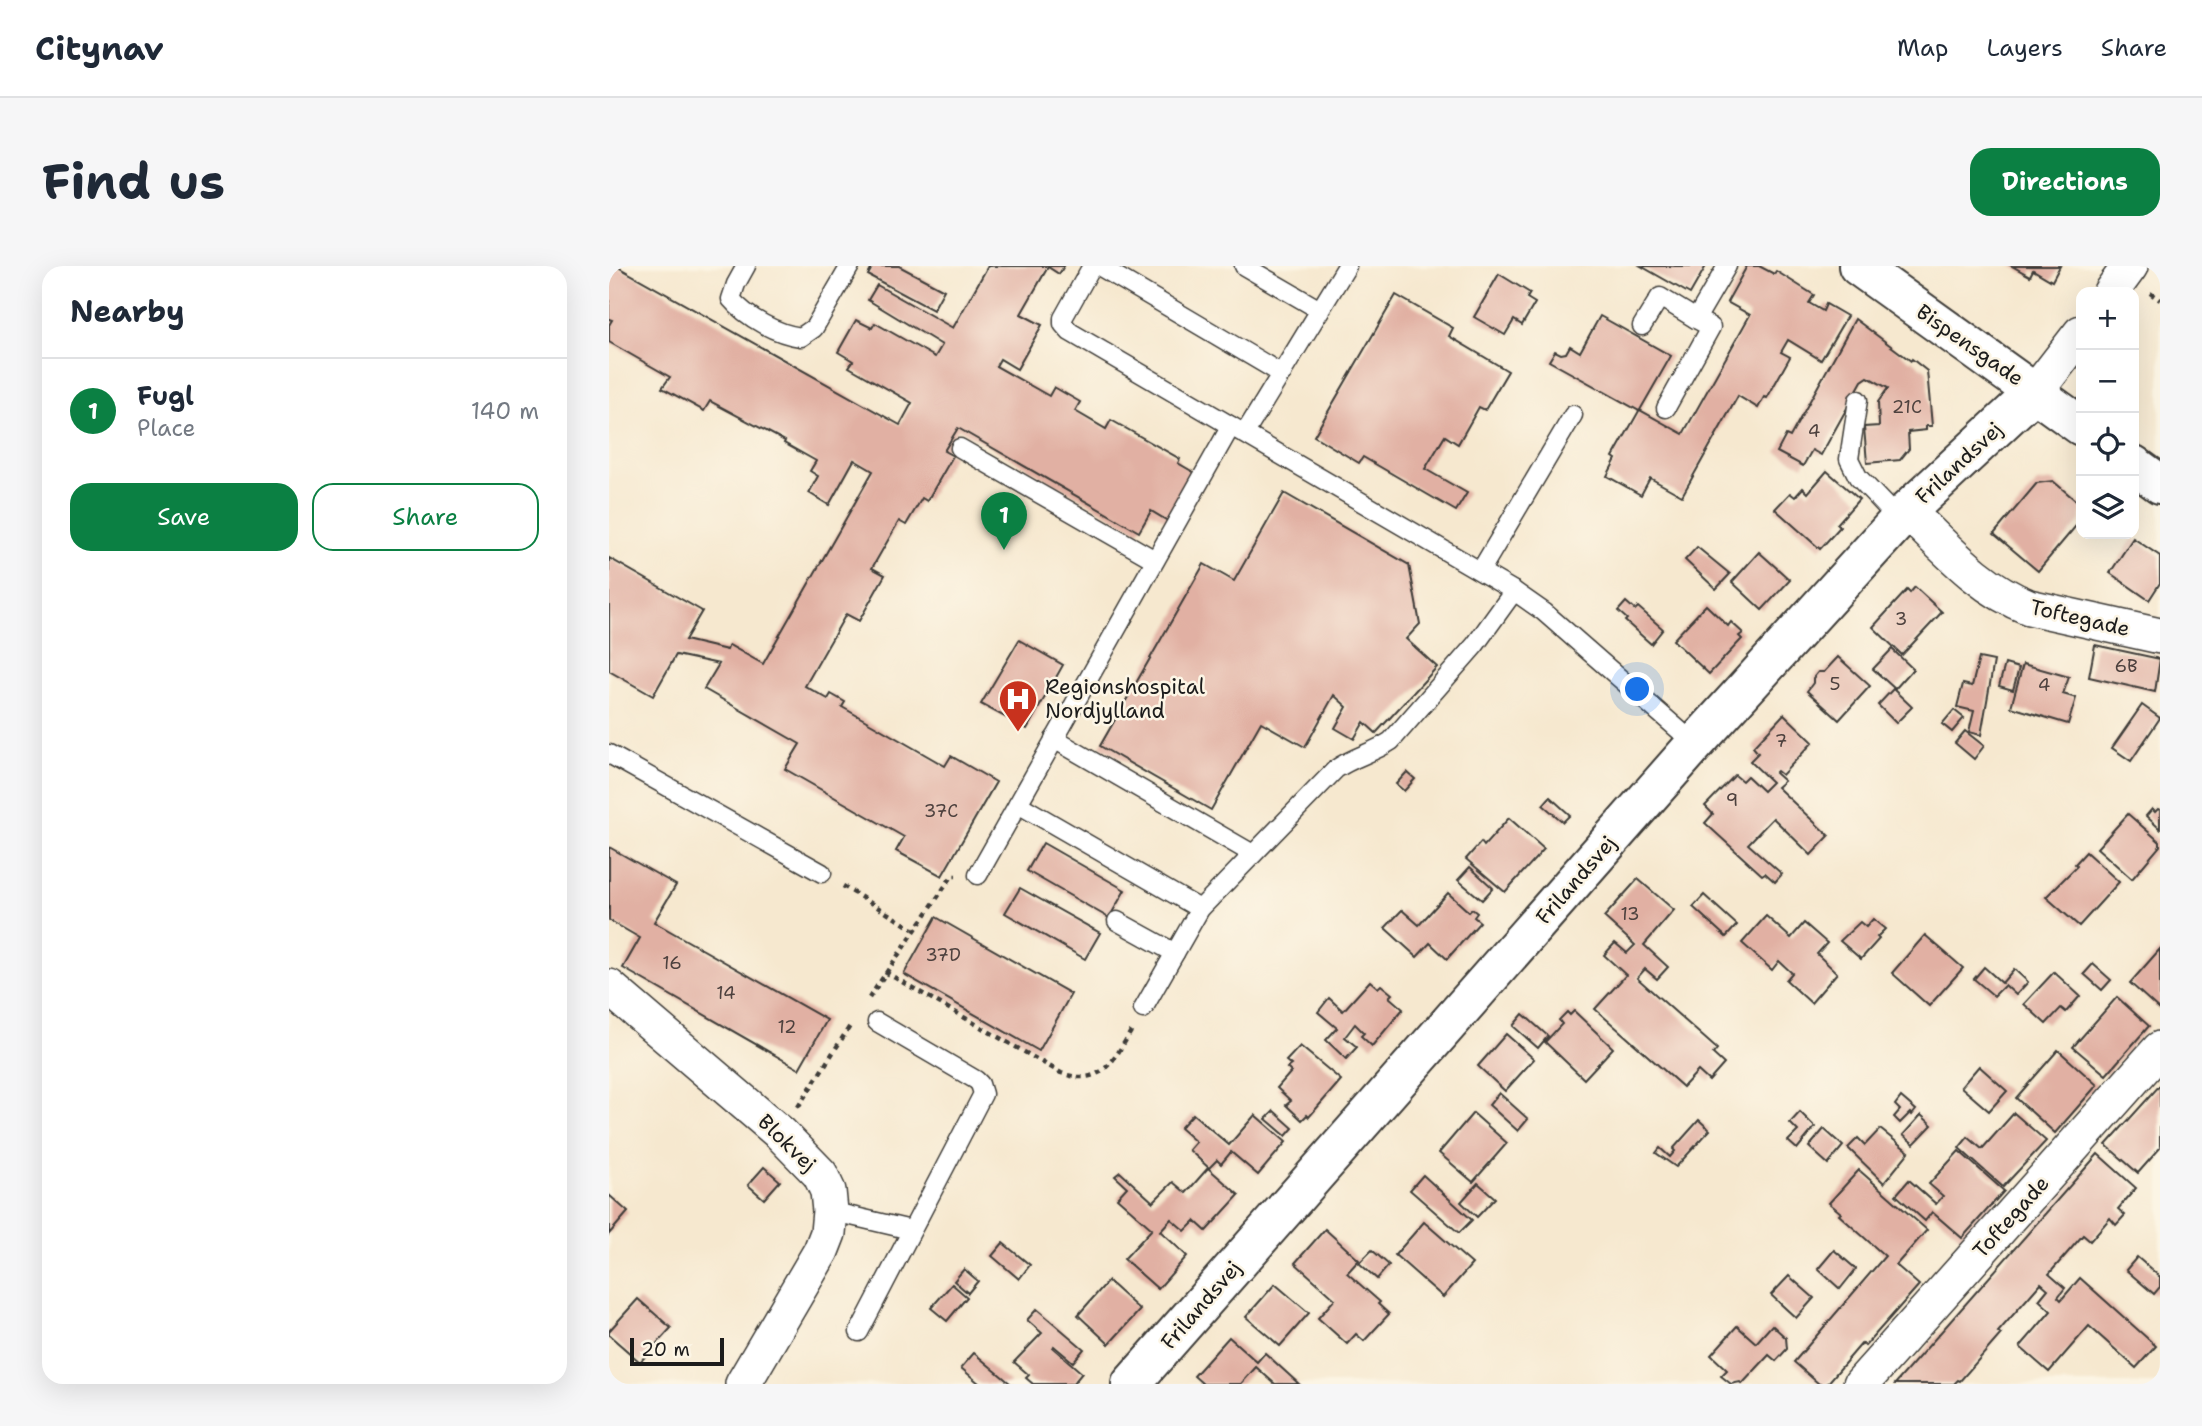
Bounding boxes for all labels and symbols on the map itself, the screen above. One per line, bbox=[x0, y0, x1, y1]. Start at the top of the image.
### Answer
street label: Bispensgade bbox=[1911, 298, 2029, 392]
house number: 21C bbox=[1892, 395, 1922, 419]
street label: Frilandsvej bbox=[1910, 416, 2008, 510]
house number: 4 bbox=[1808, 419, 1820, 443]
pin: 1 bbox=[981, 492, 1027, 550]
street label: Toftegade bbox=[2027, 593, 2133, 643]
house number: 3 bbox=[1895, 607, 1907, 631]
house number: 6B bbox=[2114, 654, 2138, 678]
your location bbox=[1620, 672, 1654, 706]
house number: 5 bbox=[1829, 672, 1841, 696]
place label: Regionshospital Nordjylland bbox=[1045, 673, 1206, 725]
house number: 4 bbox=[2038, 673, 2050, 697]
hospital icon: Regionshospital Nordjylland bbox=[997, 678, 1039, 733]
house number: 7 bbox=[1775, 729, 1787, 753]
house number: 9 bbox=[1726, 788, 1738, 812]
house number: 37C bbox=[924, 799, 958, 823]
street label: Frilandsvej bbox=[1530, 830, 1622, 930]
house number: 13 bbox=[1620, 902, 1640, 926]
house number: 37D bbox=[925, 943, 961, 967]
house number: 16 bbox=[662, 951, 682, 975]
house number: 14 bbox=[716, 981, 736, 1005]
house number: 12 bbox=[777, 1015, 797, 1039]
street label: Blokvej bbox=[752, 1108, 822, 1178]
street label: Toftegade bbox=[1967, 1170, 2055, 1264]
street label: Frilandsvej bbox=[1155, 1255, 1247, 1355]
scale bar bbox=[630, 1335, 725, 1367]

